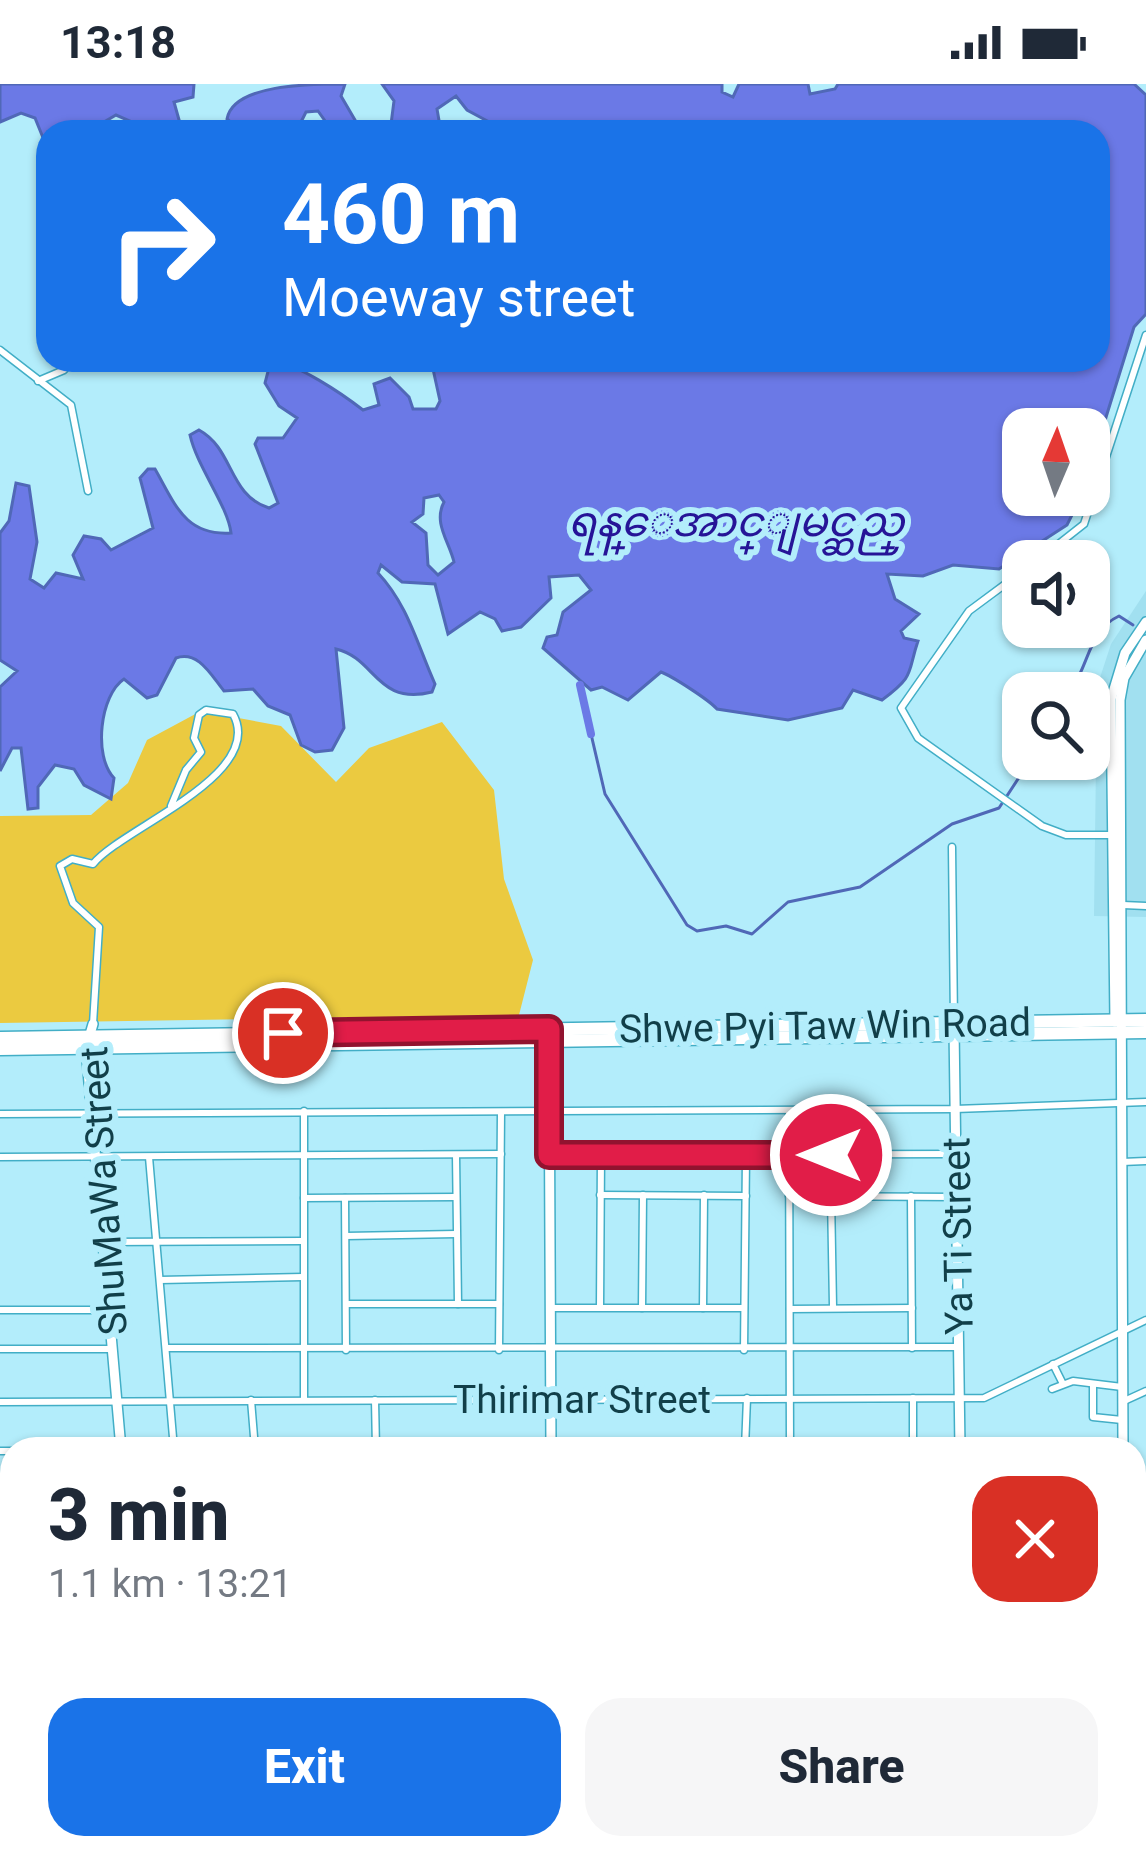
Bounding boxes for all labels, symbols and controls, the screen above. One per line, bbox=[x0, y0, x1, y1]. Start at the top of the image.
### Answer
text: 13:18 bbox=[60, 16, 176, 69]
text: 460 m bbox=[282, 165, 520, 264]
icon: right bbox=[84, 168, 240, 324]
text: Moeway street bbox=[282, 266, 635, 329]
north arrow bbox=[1002, 408, 1110, 516]
map controls bbox=[1002, 408, 1110, 780]
water label: ရန္ေအာင္ျမင္ဆည္ bbox=[568, 497, 906, 556]
button: sound bbox=[1002, 540, 1110, 648]
button: search bbox=[1002, 672, 1110, 780]
pin bbox=[232, 982, 334, 1084]
street label: Shwe Pyi Taw Win Road bbox=[619, 999, 1031, 1053]
icon: arrive bbox=[250, 1000, 316, 1066]
street label: ShuMaWa Street bbox=[71, 1045, 137, 1337]
position arrow bbox=[768, 1092, 894, 1218]
street label: Ya Ti Street bbox=[933, 1137, 983, 1335]
street label: Thirimar Street bbox=[453, 1377, 711, 1423]
text: 3 min bbox=[48, 1473, 230, 1558]
button: close bbox=[972, 1476, 1098, 1602]
text: 1.1 km · 13:21 bbox=[48, 1561, 292, 1607]
button: Exit bbox=[48, 1698, 561, 1836]
button: Share bbox=[585, 1698, 1098, 1836]

